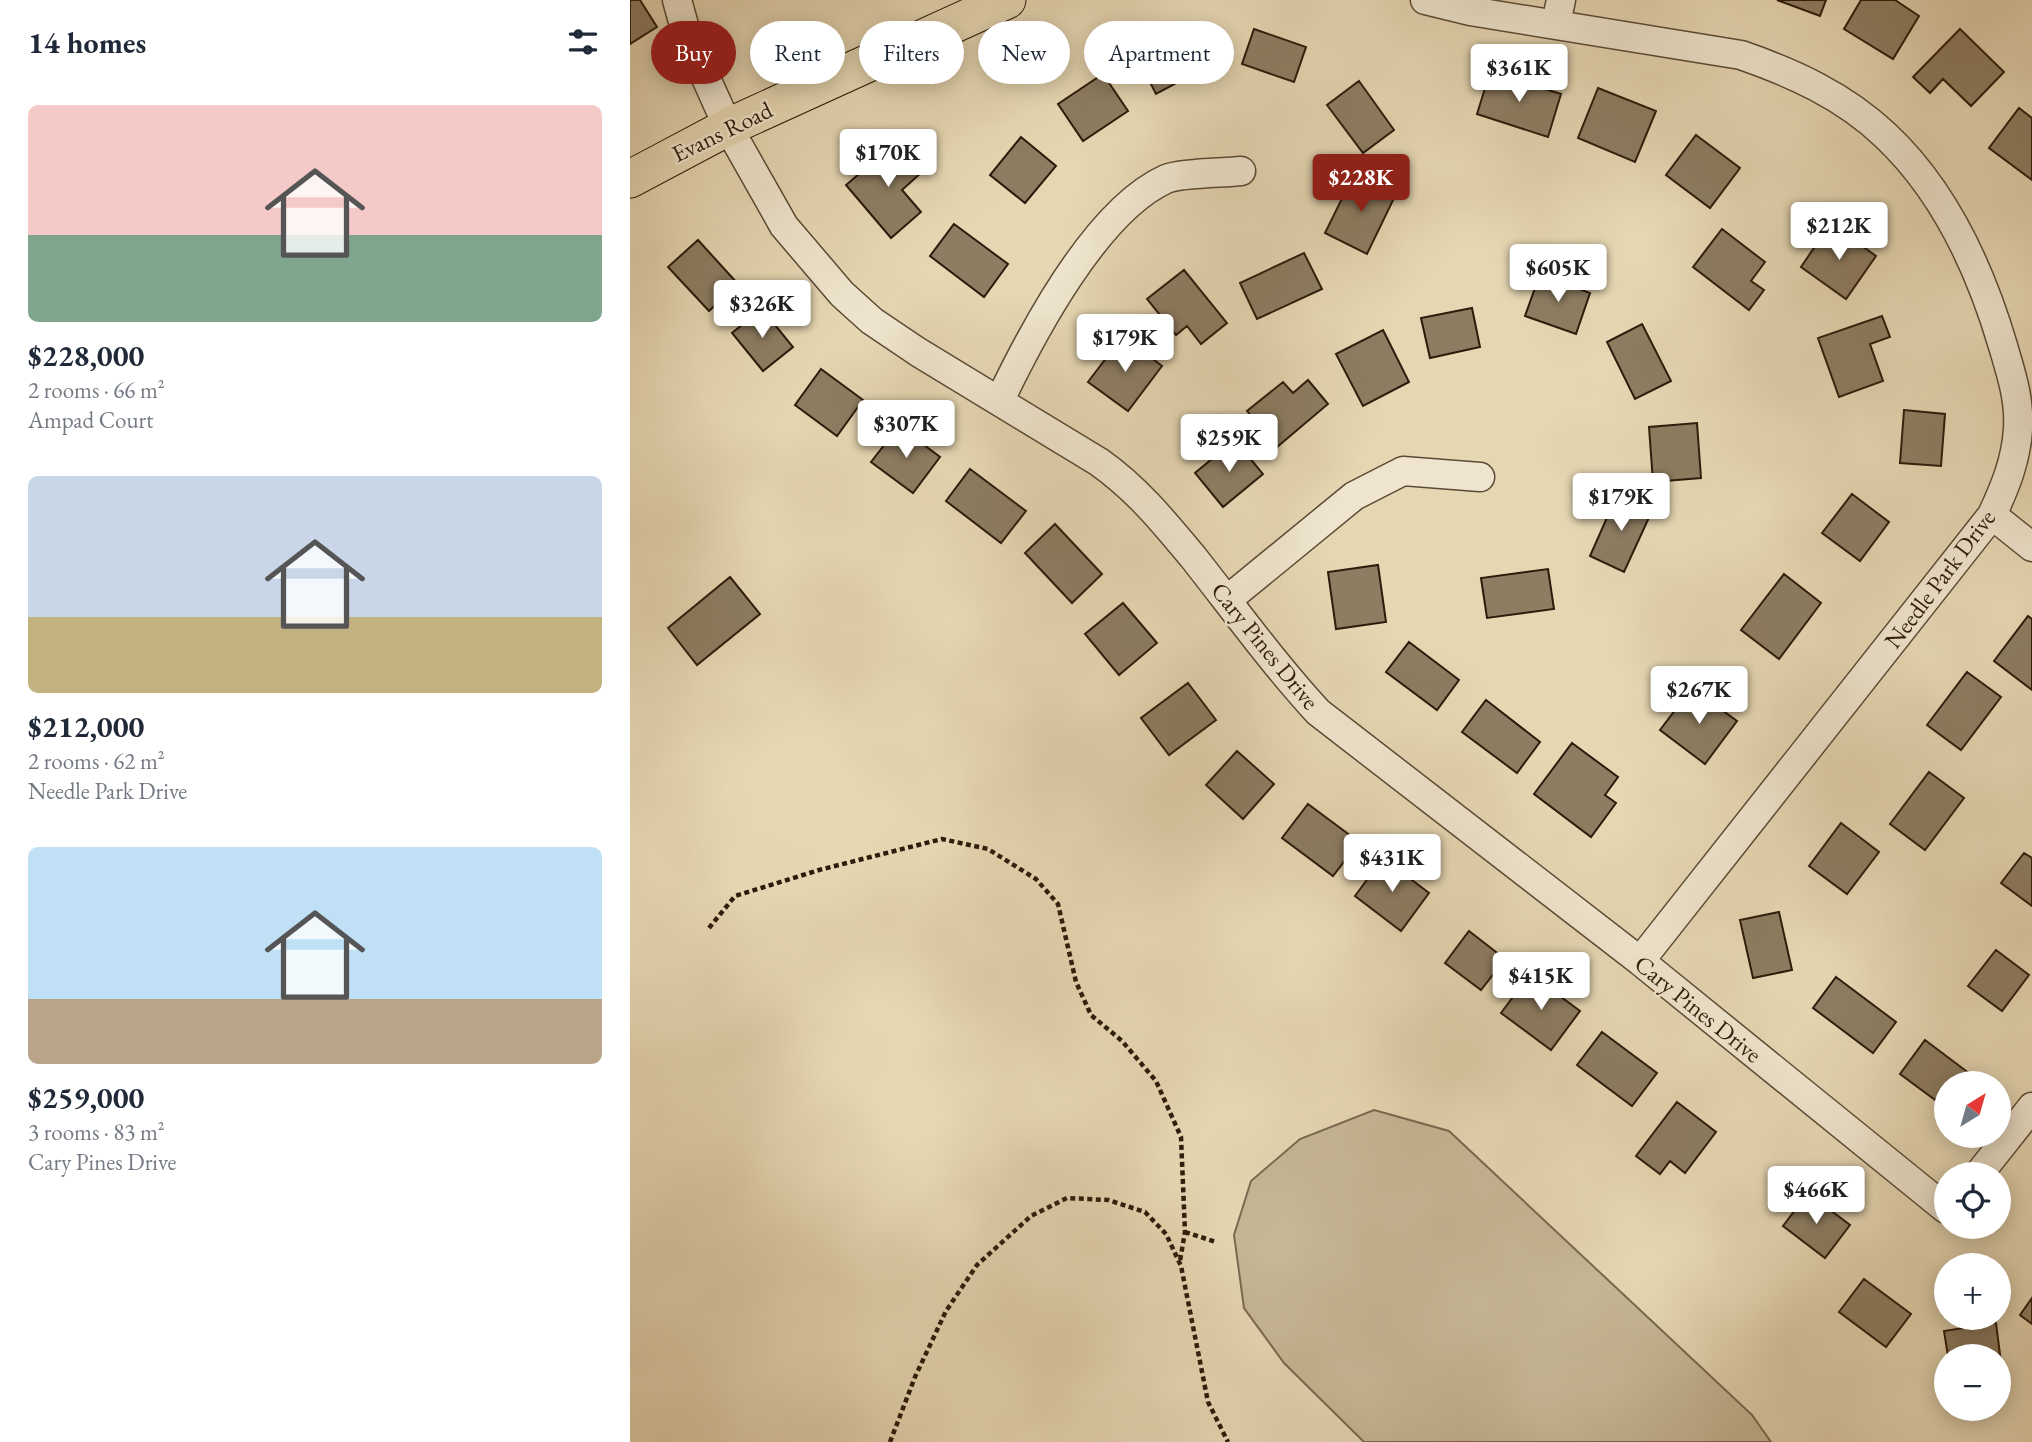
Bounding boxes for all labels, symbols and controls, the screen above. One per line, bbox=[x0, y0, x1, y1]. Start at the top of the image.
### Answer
chip: Buy bbox=[651, 21, 736, 84]
chip: Rent bbox=[750, 21, 845, 84]
chip: Filters bbox=[859, 21, 964, 84]
chip: New bbox=[978, 21, 1070, 84]
chip: Apartment bbox=[1084, 21, 1234, 84]
text: 14 homes bbox=[28, 23, 146, 62]
icon: filters bbox=[564, 23, 602, 61]
pin: $361K bbox=[1470, 44, 1568, 104]
text: $361K bbox=[1487, 52, 1551, 82]
street label: Evans Road bbox=[666, 94, 778, 169]
pin: $170K bbox=[839, 130, 937, 189]
text: $170K bbox=[856, 137, 920, 167]
icon: home bbox=[252, 150, 378, 276]
pin: $228K bbox=[1312, 154, 1410, 214]
text: $228K bbox=[1329, 162, 1393, 192]
pin: $212K bbox=[1790, 202, 1888, 262]
text: $212K bbox=[1807, 210, 1871, 240]
pin: $605K bbox=[1509, 244, 1607, 304]
text: $605K bbox=[1526, 252, 1590, 282]
pin: $326K bbox=[713, 280, 811, 340]
text: $326K bbox=[730, 288, 794, 318]
pin: $179K bbox=[1076, 314, 1174, 374]
text: $179K bbox=[1093, 322, 1157, 352]
text: $228,000 bbox=[28, 336, 144, 375]
text: 2 rooms · 66 m² bbox=[28, 375, 165, 405]
pin: $307K bbox=[857, 400, 955, 460]
text: Ampad Court bbox=[28, 405, 153, 435]
text: $307K bbox=[874, 408, 938, 438]
pin: $259K bbox=[1180, 414, 1278, 474]
text: $259K bbox=[1197, 422, 1261, 452]
pin: $179K bbox=[1572, 474, 1670, 533]
text: $179K bbox=[1589, 481, 1653, 511]
street label: Needle Park Drive bbox=[1877, 503, 2002, 654]
icon: home bbox=[252, 521, 378, 647]
street label: Cary Pines Drive bbox=[1205, 576, 1326, 716]
pin: $267K bbox=[1650, 666, 1748, 726]
text: $267K bbox=[1667, 674, 1731, 704]
text: $212,000 bbox=[28, 707, 144, 746]
text: 2 rooms · 62 m² bbox=[28, 746, 165, 776]
text: Needle Park Drive bbox=[28, 776, 187, 806]
pin: $431K bbox=[1343, 834, 1441, 894]
text: $431K bbox=[1360, 842, 1424, 872]
icon: home bbox=[252, 892, 378, 1018]
street label: Cary Pines Drive bbox=[1628, 948, 1768, 1069]
pin: $415K bbox=[1492, 953, 1590, 1012]
text: $415K bbox=[1509, 960, 1573, 990]
north arrow bbox=[1934, 1071, 2011, 1148]
map controls bbox=[1934, 1071, 2011, 1421]
text: $259,000 bbox=[28, 1078, 144, 1117]
text: 3 rooms · 83 m² bbox=[28, 1117, 165, 1147]
text: Cary Pines Drive bbox=[28, 1147, 176, 1177]
button: locate bbox=[1934, 1162, 2011, 1239]
pin: $466K bbox=[1767, 1166, 1865, 1226]
text: $466K bbox=[1784, 1174, 1848, 1204]
button: + bbox=[1934, 1253, 2011, 1330]
button: − bbox=[1934, 1344, 2011, 1421]

